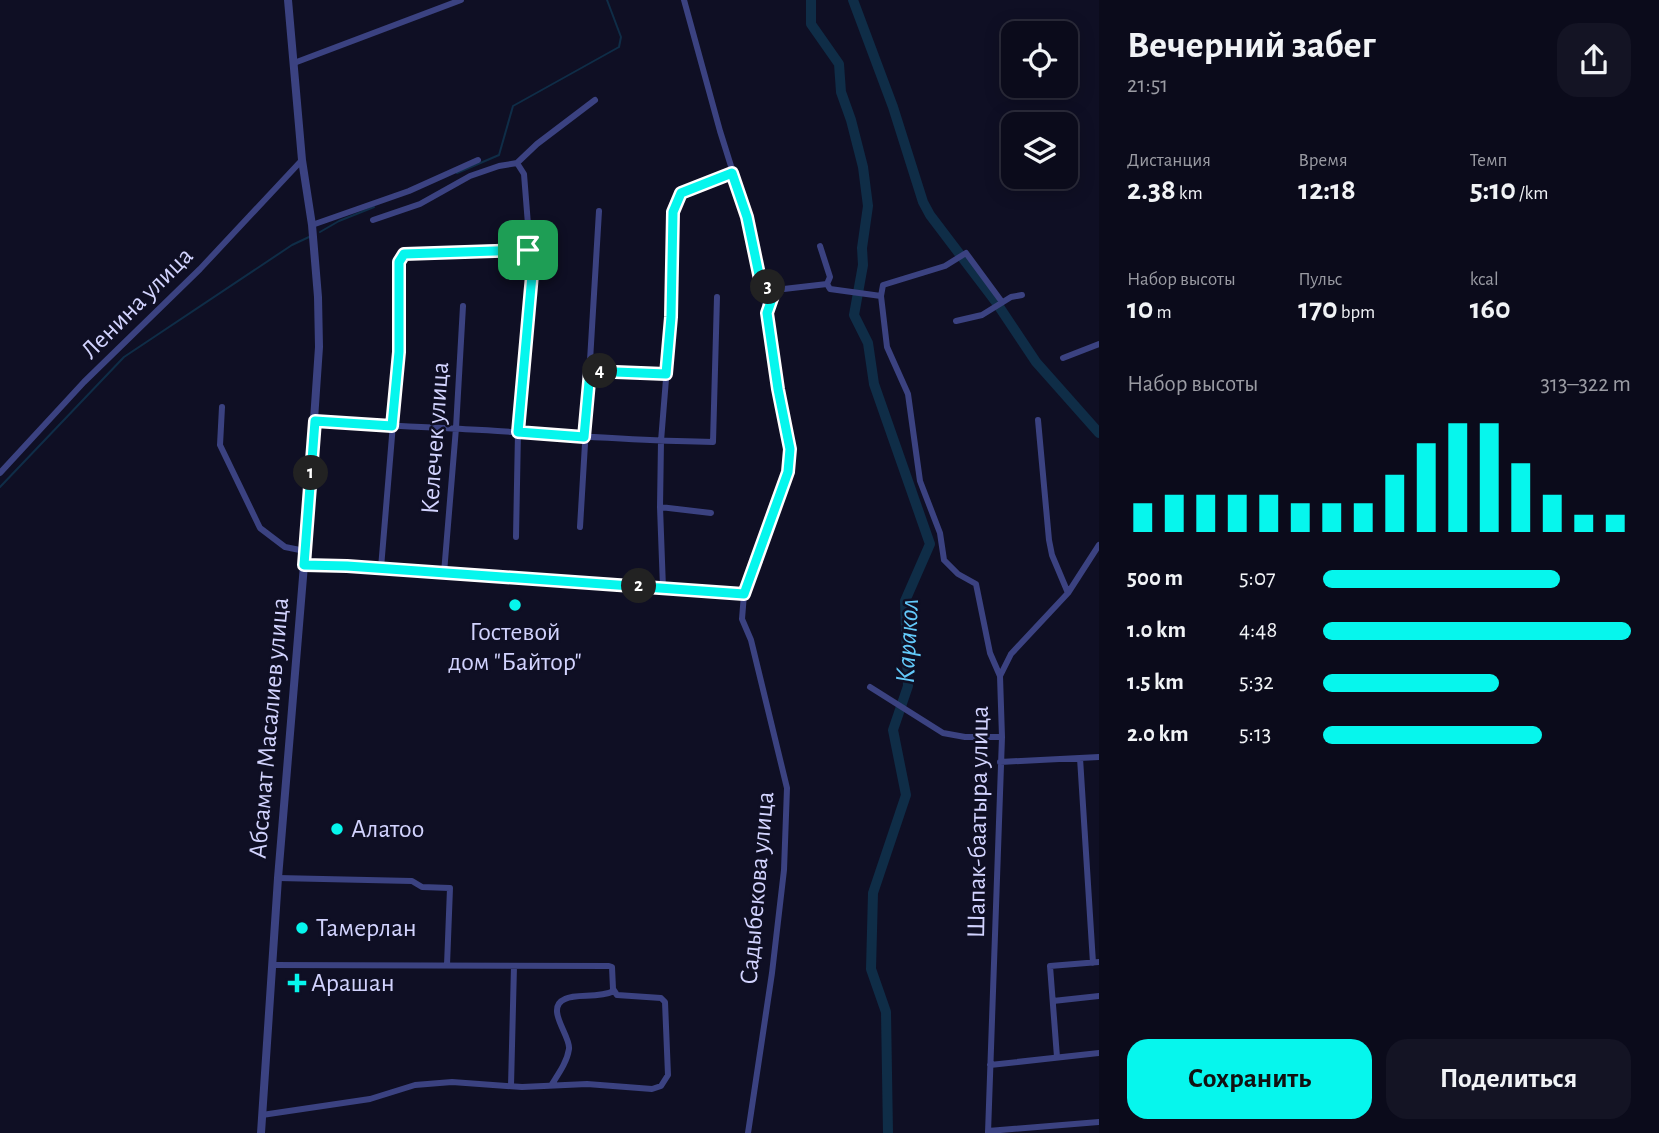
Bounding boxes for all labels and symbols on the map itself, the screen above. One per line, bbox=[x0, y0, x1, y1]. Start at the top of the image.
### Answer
pin bbox=[498, 220, 558, 280]
street label: Ленина улица bbox=[76, 242, 198, 364]
pin: 3 bbox=[750, 270, 786, 304]
pin: 4 bbox=[582, 354, 618, 388]
street label: Келечек улица bbox=[417, 361, 453, 515]
pin: 1 bbox=[294, 456, 328, 490]
pin: 2 bbox=[622, 568, 656, 604]
street label: Абсамат Масалиев улица bbox=[245, 596, 293, 860]
marker: Гостевой дом "Байтор" bbox=[507, 597, 523, 613]
water label: Каракол bbox=[892, 598, 924, 684]
place label: Гостевой дом "Байтор" bbox=[448, 619, 582, 675]
street label: Шапак-баатыра улица bbox=[963, 705, 993, 939]
street label: Садыбекова улица bbox=[736, 790, 778, 986]
place label: Алатоо bbox=[351, 816, 424, 842]
marker: Алатоо bbox=[329, 821, 345, 837]
place label: Тамерлан bbox=[316, 915, 417, 941]
marker: Тамерлан bbox=[294, 920, 310, 936]
place label: Арашан bbox=[311, 970, 395, 996]
marker: Арашан bbox=[289, 975, 305, 991]

